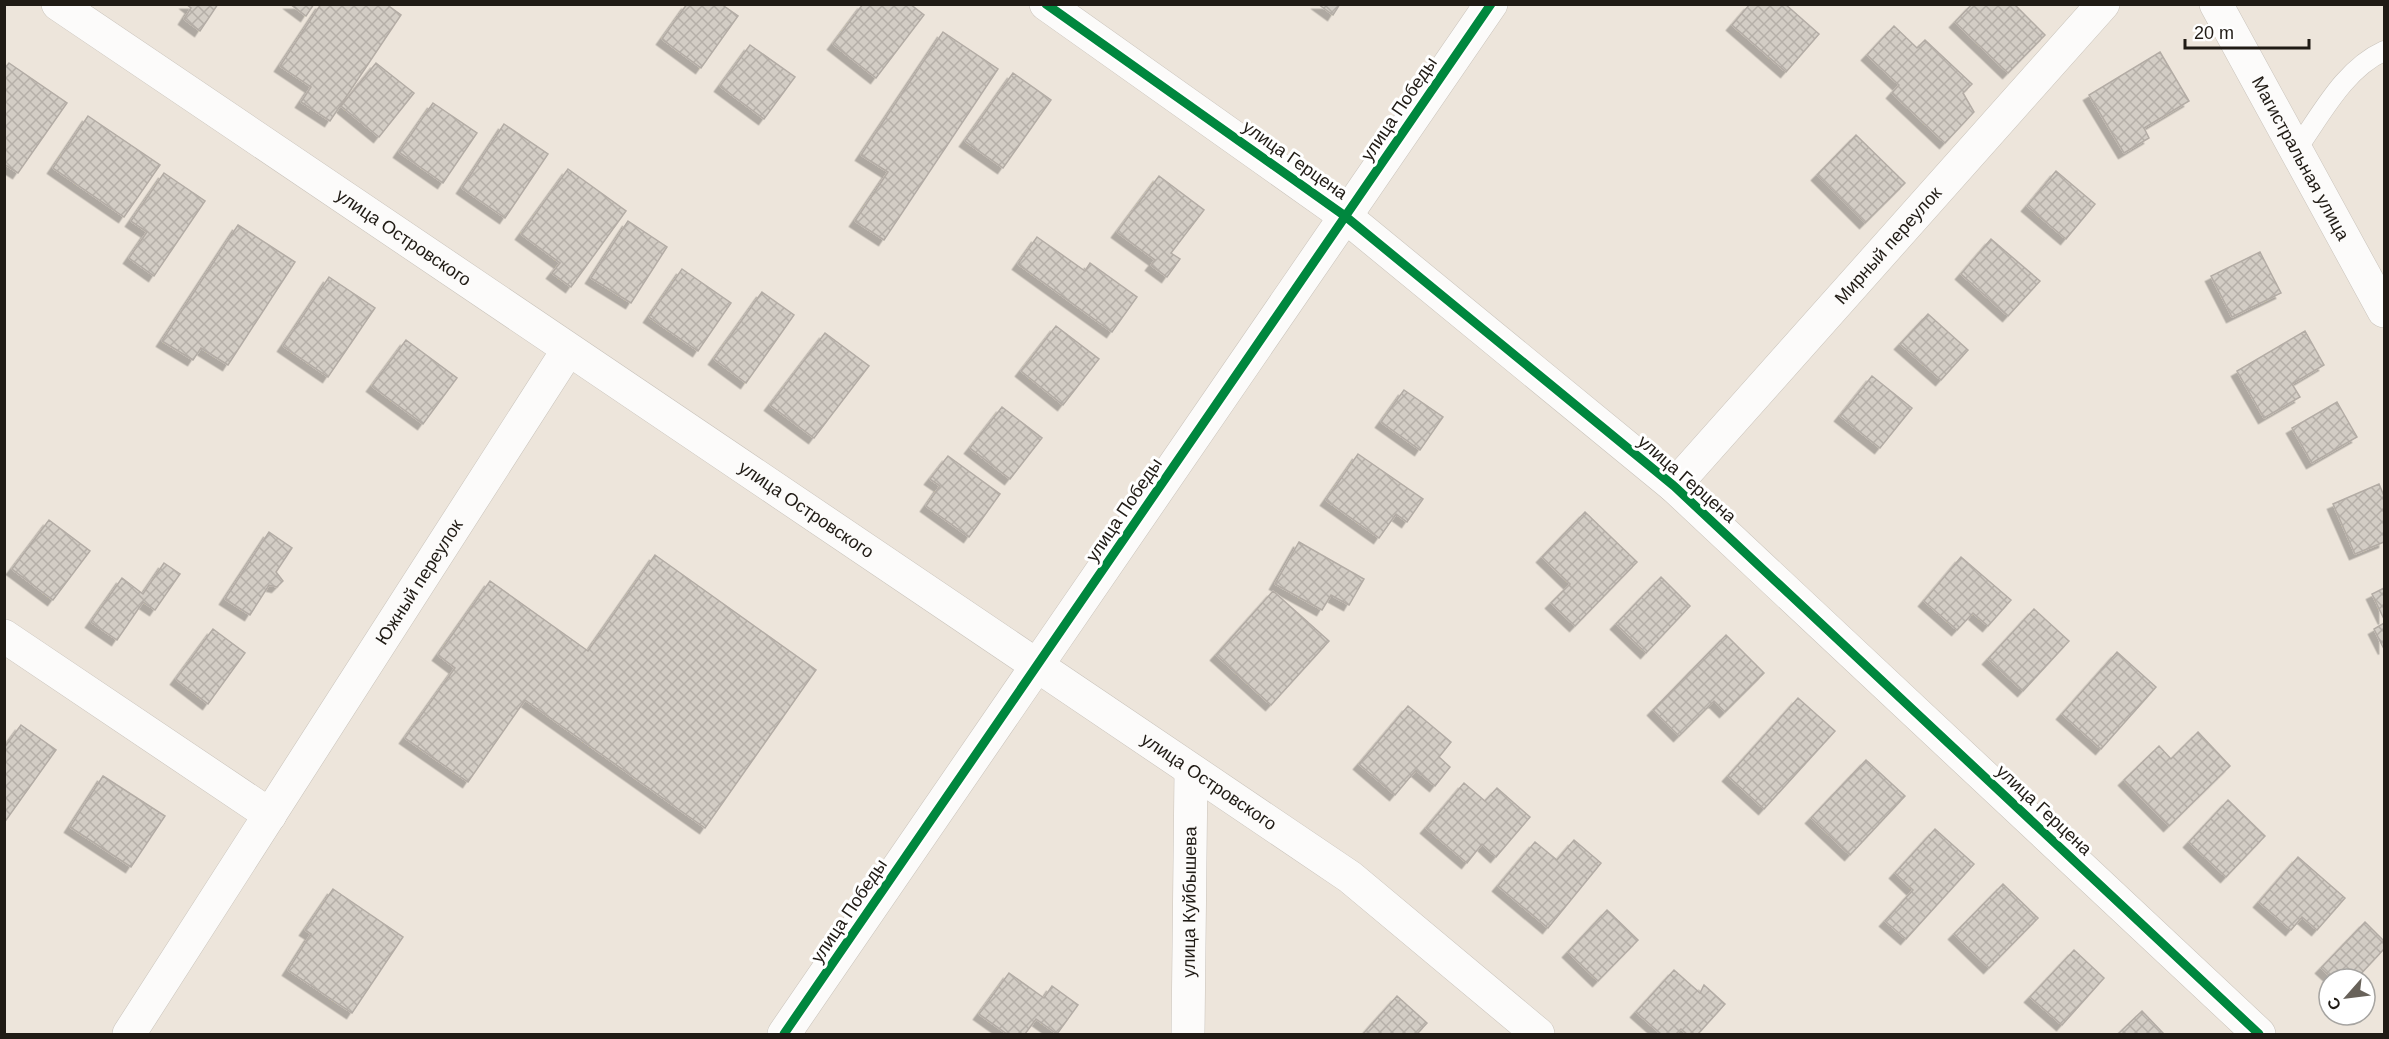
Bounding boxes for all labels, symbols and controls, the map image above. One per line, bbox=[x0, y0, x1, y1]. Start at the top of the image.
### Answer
scale bar bbox=[2185, 12, 2310, 50]
text: 20 m bbox=[2194, 23, 2234, 43]
street label: улица Победы bbox=[1357, 53, 1441, 165]
street label: Магистральная улица bbox=[2248, 73, 2354, 244]
street label: улица Герцена bbox=[1239, 116, 1352, 204]
street label: Мирный переулок bbox=[1831, 183, 1945, 308]
street label: улица Островского bbox=[332, 185, 475, 290]
street label: улица Герцена bbox=[1634, 431, 1741, 528]
street label: улица Победы bbox=[1082, 454, 1166, 566]
street label: улица Островского bbox=[735, 457, 877, 562]
street label: Южный переулок bbox=[371, 516, 467, 648]
street label: улица Островского bbox=[1138, 729, 1280, 834]
street label: улица Герцена bbox=[1992, 761, 2097, 860]
street label: улица Куйбышева bbox=[1179, 825, 1200, 978]
street label: улица Победы bbox=[807, 855, 891, 967]
north arrow bbox=[2317, 967, 2377, 1027]
text: С bbox=[2324, 994, 2344, 1013]

